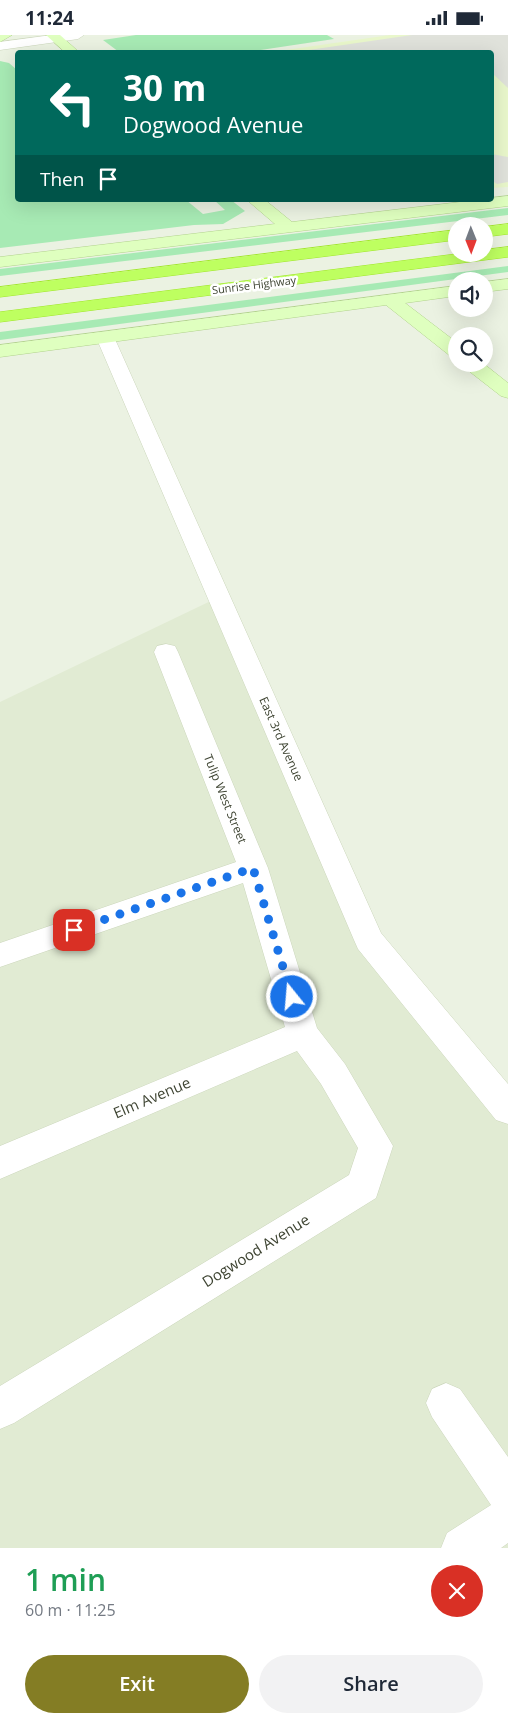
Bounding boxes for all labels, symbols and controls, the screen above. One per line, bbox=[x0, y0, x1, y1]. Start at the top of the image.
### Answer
text: 11:24 bbox=[25, 5, 74, 31]
text: 30 m bbox=[123, 64, 206, 111]
icon: left bbox=[40, 70, 105, 135]
text: Dogwood Avenue bbox=[123, 109, 303, 139]
icon: arrive bbox=[94, 165, 122, 193]
text: Then bbox=[40, 166, 84, 192]
north arrow bbox=[448, 217, 492, 263]
map controls bbox=[448, 217, 493, 372]
street label: Sunrise Highway bbox=[211, 272, 297, 297]
button: sound bbox=[448, 272, 493, 317]
button: search bbox=[448, 327, 493, 372]
street label: East 3rd Avenue bbox=[255, 694, 308, 784]
street label: Tulip West Street bbox=[200, 752, 251, 846]
pin bbox=[53, 909, 95, 951]
icon: arrive bbox=[60, 916, 88, 944]
position arrow bbox=[265, 970, 317, 1022]
street label: Elm Avenue bbox=[110, 1072, 193, 1122]
street label: Dogwood Avenue bbox=[198, 1209, 313, 1291]
text: 1 min bbox=[25, 1559, 106, 1600]
button: close bbox=[431, 1565, 483, 1617]
text: 60 m · 11:25 bbox=[25, 1599, 116, 1621]
button: Exit bbox=[25, 1655, 249, 1713]
button: Share bbox=[259, 1655, 483, 1713]

